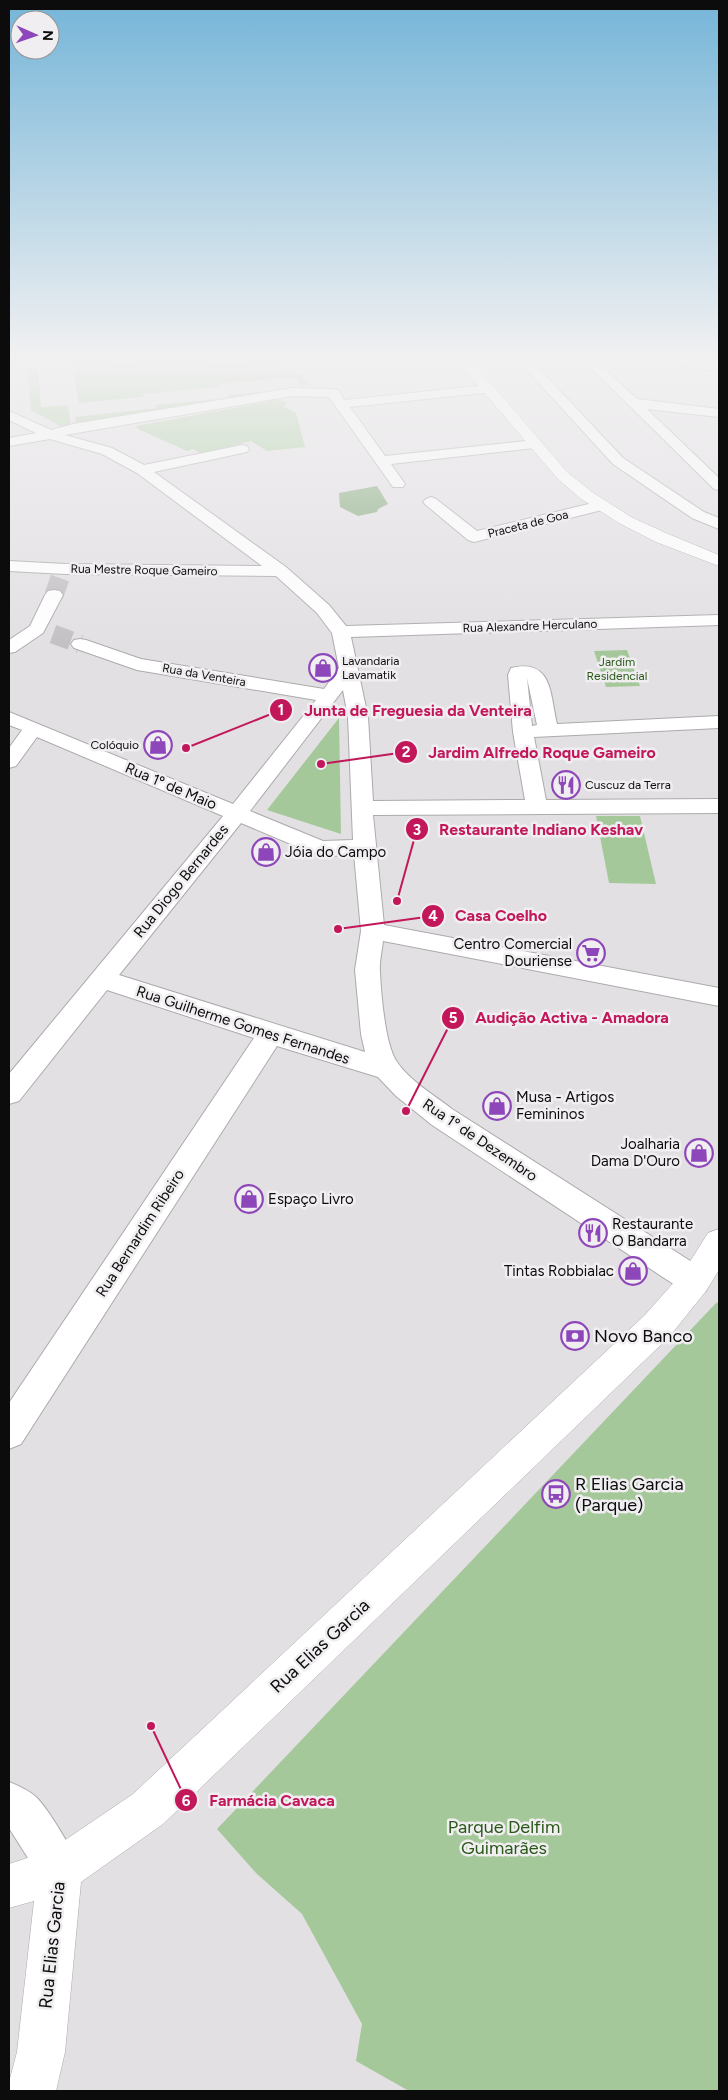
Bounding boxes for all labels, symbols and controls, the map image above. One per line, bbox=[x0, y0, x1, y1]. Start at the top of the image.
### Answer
north arrow bbox=[10, 10, 60, 60]
text: N bbox=[39, 30, 56, 41]
street label: Praceta de Goa bbox=[486, 507, 570, 541]
street label: Rua Mestre Roque Gameiro bbox=[70, 562, 218, 578]
street label: Rua Alexandre Herculano bbox=[462, 617, 598, 635]
shop icon: Lavandaria Lavamatik bbox=[308, 653, 338, 683]
place label: Lavandaria Lavamatik bbox=[342, 654, 399, 682]
park label: Jardim Residencial bbox=[587, 655, 647, 683]
street label: Rua da Venteira bbox=[161, 661, 247, 689]
callout: Junta de Freguesia da Venteira bbox=[269, 695, 541, 726]
text: 1 bbox=[278, 701, 284, 719]
text: Junta de Freguesia da Venteira bbox=[304, 701, 532, 720]
shop icon: Colóquio bbox=[143, 730, 173, 760]
callout: Jardim Alfredo Roque Gameiro bbox=[393, 737, 666, 768]
place label: Colóquio bbox=[90, 738, 139, 752]
text: 2 bbox=[402, 743, 411, 761]
text: Jardim Alfredo Roque Gameiro bbox=[428, 743, 656, 762]
street label: Rua 1º de Maio bbox=[123, 759, 220, 813]
restaurant icon: Cuscuz da Terra bbox=[551, 770, 581, 800]
place label: Cuscuz da Terra bbox=[585, 778, 671, 792]
callout: Restaurante Indiano Keshav bbox=[404, 814, 653, 845]
text: Restaurante Indiano Keshav bbox=[439, 820, 643, 839]
street label: Rua Diogo Bernardes bbox=[130, 821, 232, 941]
text: 3 bbox=[413, 821, 421, 839]
shop icon: Jóia do Campo bbox=[251, 837, 281, 867]
place label: Jóia do Campo bbox=[285, 843, 387, 861]
callout: Casa Coelho bbox=[420, 900, 557, 931]
text: Casa Coelho bbox=[455, 906, 547, 925]
text: 4 bbox=[428, 907, 438, 925]
place label: Centro Comercial Douriense bbox=[453, 935, 572, 970]
supermarket icon: Centro Comercial Douriense bbox=[576, 938, 606, 968]
street label: Rua Guilherme Gomes Fernandes bbox=[134, 982, 352, 1068]
callout: Audição Activa - Amadora bbox=[441, 1002, 679, 1033]
text: Audição Activa - Amadora bbox=[475, 1008, 669, 1027]
text: 5 bbox=[449, 1009, 458, 1027]
place label: Musa - Artigos Femininos bbox=[516, 1088, 614, 1123]
shop icon: Musa - Artigos Femininos bbox=[482, 1091, 512, 1121]
street label: Rua 1º de Dezembro bbox=[419, 1095, 541, 1185]
place label: Joalharia Dama D'Ouro bbox=[591, 1135, 680, 1170]
shop icon: Joalharia Dama D'Ouro bbox=[684, 1138, 714, 1168]
street label: Rua Bernardim Ribeiro bbox=[92, 1166, 188, 1300]
shop icon: Espaço Livro bbox=[234, 1184, 264, 1214]
place label: Espaço Livro bbox=[268, 1190, 354, 1208]
place label: Restaurante O Bandarra bbox=[612, 1215, 693, 1250]
restaurant icon: Restaurante O Bandarra bbox=[578, 1218, 608, 1248]
shop icon: Tintas Robbialac bbox=[618, 1256, 648, 1286]
place label: Tintas Robbialac bbox=[504, 1262, 614, 1280]
bank icon: Novo Banco bbox=[560, 1321, 590, 1351]
place label: Novo Banco bbox=[594, 1325, 693, 1347]
place label: R Elias Garcia (Parque) bbox=[575, 1473, 684, 1516]
bus stop icon: R Elias Garcia (Parque) bbox=[541, 1479, 571, 1509]
street label: Rua Elias Garcia bbox=[266, 1594, 374, 1698]
callout: Farmácia Cavaca bbox=[174, 1785, 344, 1816]
text: Farmácia Cavaca bbox=[209, 1791, 335, 1810]
text: 6 bbox=[182, 1792, 191, 1810]
park label: Parque Delfim Guimarães bbox=[448, 1816, 560, 1859]
street label: Rua Elias Garcia bbox=[34, 1880, 70, 2010]

